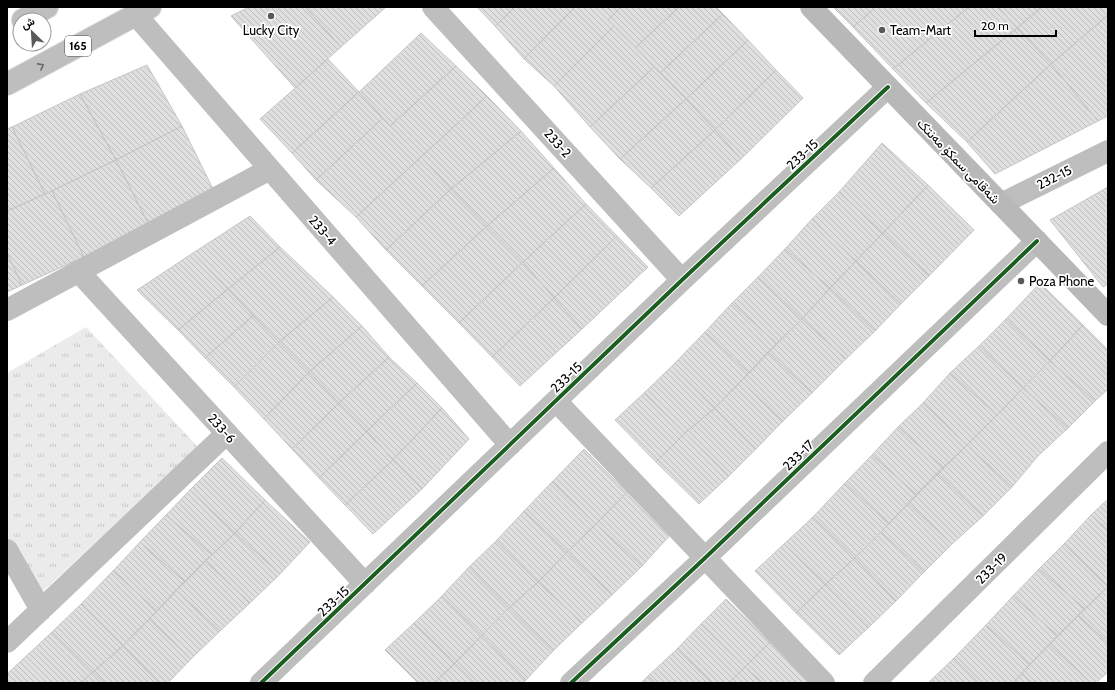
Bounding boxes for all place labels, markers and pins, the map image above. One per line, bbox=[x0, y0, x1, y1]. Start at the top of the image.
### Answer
marker: Lucky City bbox=[266, 11, 276, 21]
place label: Lucky City bbox=[243, 22, 300, 38]
place label: Team-Mart bbox=[890, 22, 952, 38]
marker: Team-Mart bbox=[877, 25, 887, 35]
place label: Poza Phone bbox=[1029, 273, 1094, 289]
marker: Poza Phone bbox=[1016, 276, 1026, 286]

